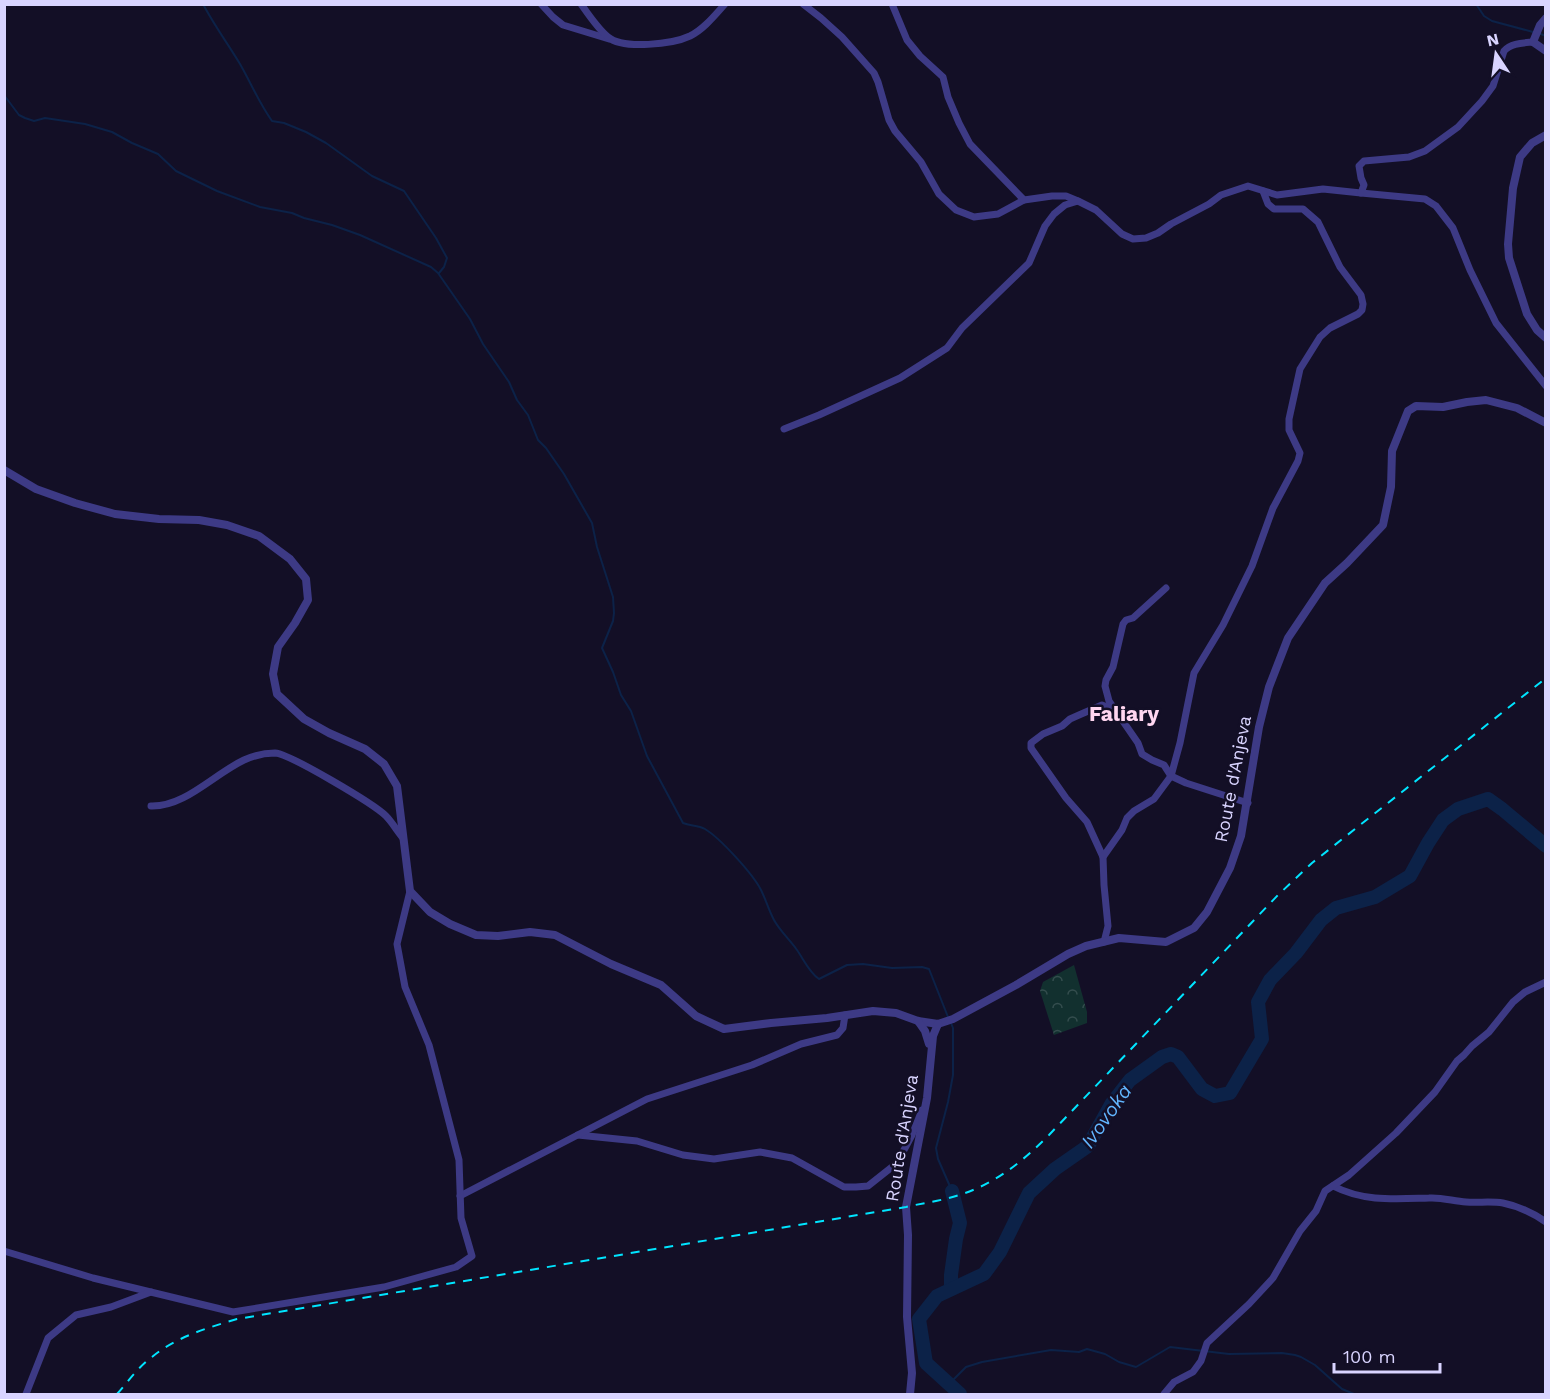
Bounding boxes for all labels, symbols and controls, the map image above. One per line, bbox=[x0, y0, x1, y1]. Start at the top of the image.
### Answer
north arrow bbox=[1466, 24, 1526, 84]
text: N bbox=[1485, 29, 1501, 50]
district label: Faliary bbox=[1089, 701, 1159, 726]
street label: Route d'Anjeva bbox=[1210, 714, 1255, 844]
street label: Route d'Anjeva bbox=[881, 1073, 922, 1203]
water label: Ivovoka bbox=[1075, 1079, 1137, 1153]
scale bar bbox=[1334, 1336, 1440, 1374]
text: 100 m bbox=[1343, 1346, 1396, 1367]

